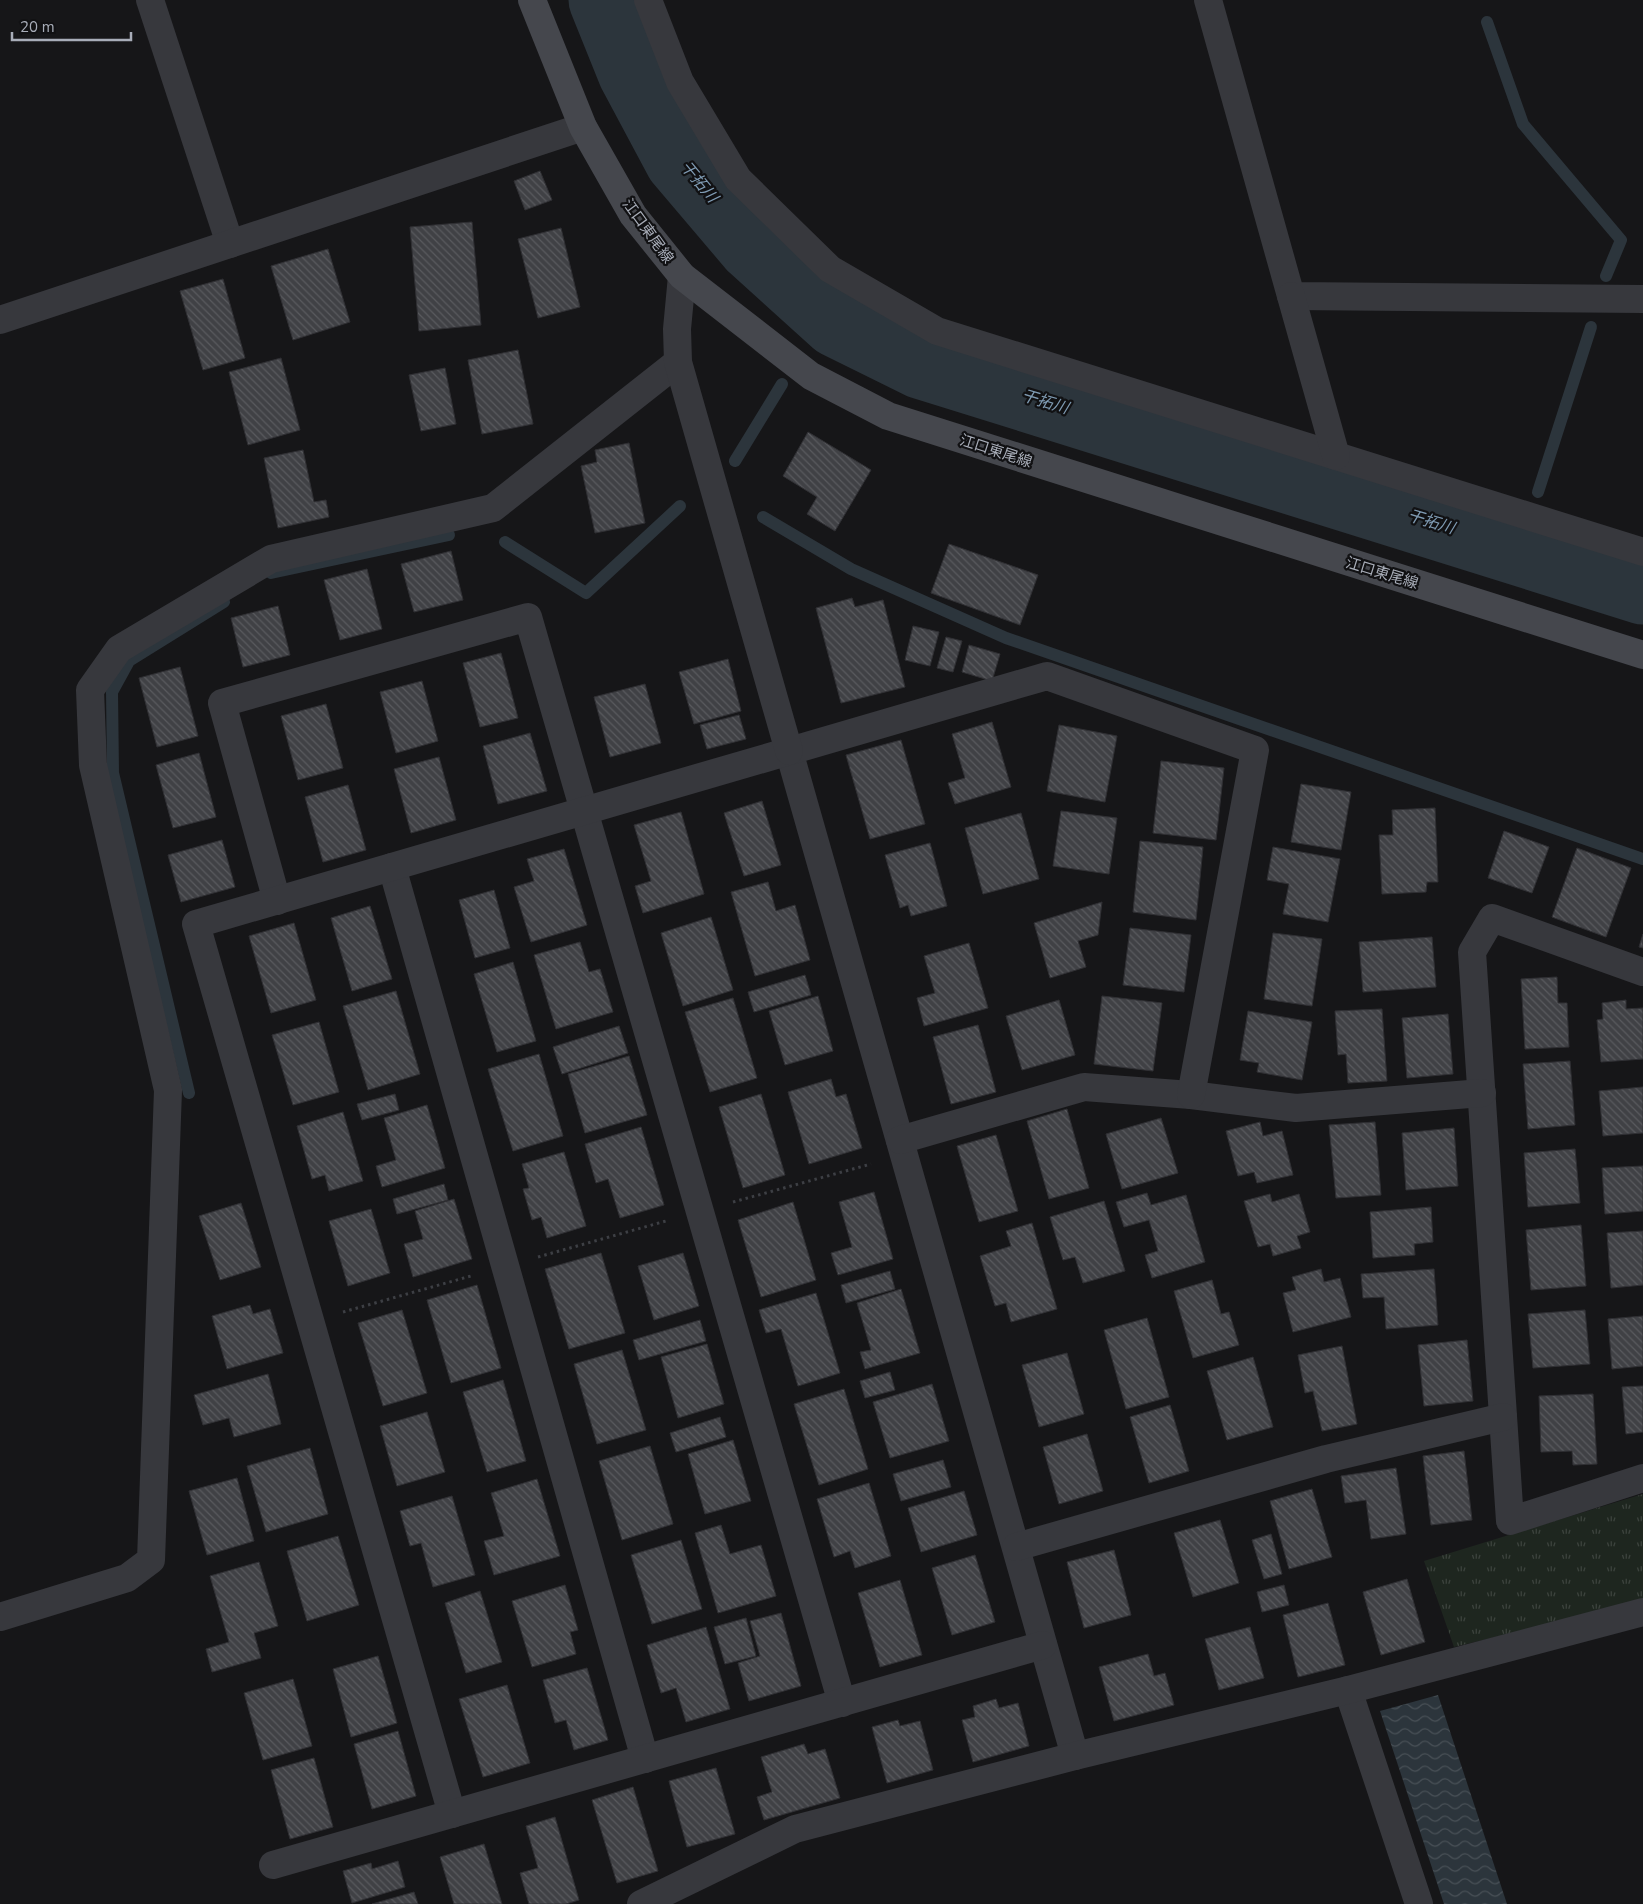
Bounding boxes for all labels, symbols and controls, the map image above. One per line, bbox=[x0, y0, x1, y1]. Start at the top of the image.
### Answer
scale bar bbox=[12, 10, 131, 42]
text: 20 m bbox=[20, 17, 55, 37]
water label: 干拓川 bbox=[675, 157, 724, 209]
street label: 江口東尾線 bbox=[618, 195, 678, 267]
water label: 干拓川 bbox=[1019, 384, 1073, 420]
street label: 江口東尾線 bbox=[957, 430, 1035, 472]
water label: 干拓川 bbox=[1405, 504, 1459, 540]
street label: 江口東尾線 bbox=[1343, 552, 1421, 594]

